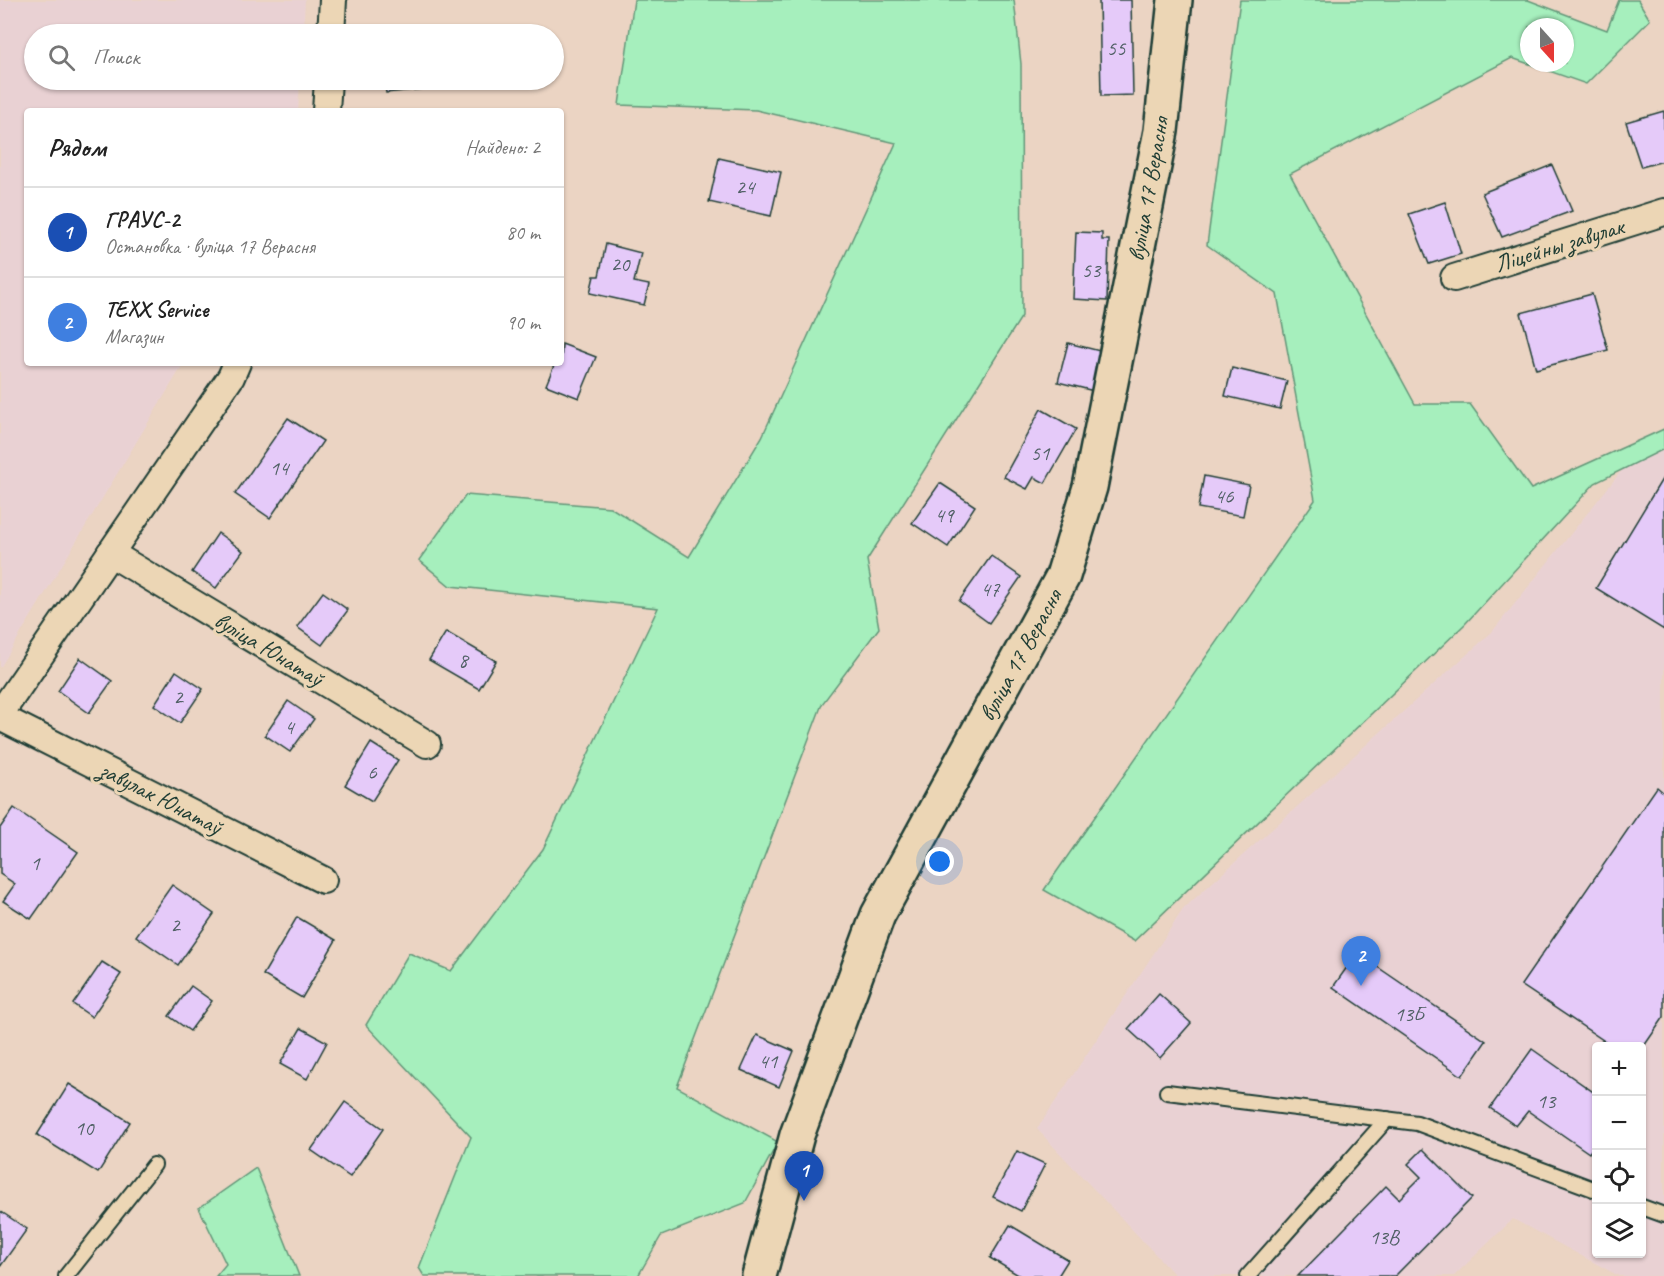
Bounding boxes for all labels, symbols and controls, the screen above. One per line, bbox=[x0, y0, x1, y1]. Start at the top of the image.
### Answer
north arrow bbox=[1520, 18, 1574, 72]
search box bbox=[24, 24, 564, 90]
house number: 55 bbox=[1107, 35, 1127, 61]
icon: search bbox=[45, 41, 78, 74]
text: Поиск bbox=[93, 43, 139, 71]
street label: вуліца 17 Верасня bbox=[1121, 113, 1176, 263]
text: Рядом bbox=[48, 131, 106, 164]
text: Найдено: 2 bbox=[465, 135, 540, 160]
house number: 24 bbox=[736, 174, 757, 200]
text: ГРАУС-2 bbox=[105, 206, 180, 234]
street label: Ліцейны завулак bbox=[1491, 210, 1630, 280]
text: 1 bbox=[63, 220, 72, 245]
text: 80 m bbox=[506, 220, 540, 245]
text: Остановка · вуліца 17 Верасня bbox=[105, 234, 315, 259]
house number: 20 bbox=[611, 251, 631, 277]
house number: 53 bbox=[1082, 257, 1102, 283]
text: TEXX Service bbox=[105, 296, 208, 324]
text: 2 bbox=[63, 310, 72, 335]
text: 90 m bbox=[506, 310, 540, 335]
text: Магазин bbox=[105, 324, 163, 349]
house number: 51 bbox=[1031, 440, 1051, 466]
house number: 14 bbox=[270, 455, 291, 481]
house number: 46 bbox=[1215, 483, 1234, 509]
house number: 49 bbox=[935, 502, 955, 528]
house number: 47 bbox=[981, 576, 1001, 602]
street label: вуліца 17 Верасня bbox=[972, 582, 1069, 726]
street label: вуліца Юнатаў bbox=[209, 605, 331, 694]
house number: 8 bbox=[458, 647, 470, 673]
house number: 2 bbox=[173, 684, 184, 710]
house number: 4 bbox=[284, 714, 296, 740]
street label: завулак Юнатаў bbox=[92, 753, 229, 844]
house number: 6 bbox=[367, 759, 377, 785]
your location bbox=[925, 847, 954, 876]
house number: 1 bbox=[30, 850, 41, 876]
house number: 2 bbox=[170, 912, 181, 938]
pin: 2 bbox=[1342, 936, 1380, 986]
house number: 13Б bbox=[1394, 1001, 1427, 1027]
map controls bbox=[1592, 1042, 1646, 1258]
button: + bbox=[1592, 1042, 1646, 1096]
house number: 41 bbox=[759, 1048, 779, 1074]
house number: 13 bbox=[1537, 1088, 1557, 1114]
button: − bbox=[1592, 1096, 1646, 1150]
house number: 10 bbox=[75, 1115, 95, 1141]
button: locate bbox=[1592, 1150, 1646, 1204]
pin: 1 bbox=[784, 1152, 824, 1201]
button: layers bbox=[1592, 1204, 1646, 1258]
house number: 13В bbox=[1369, 1224, 1401, 1250]

